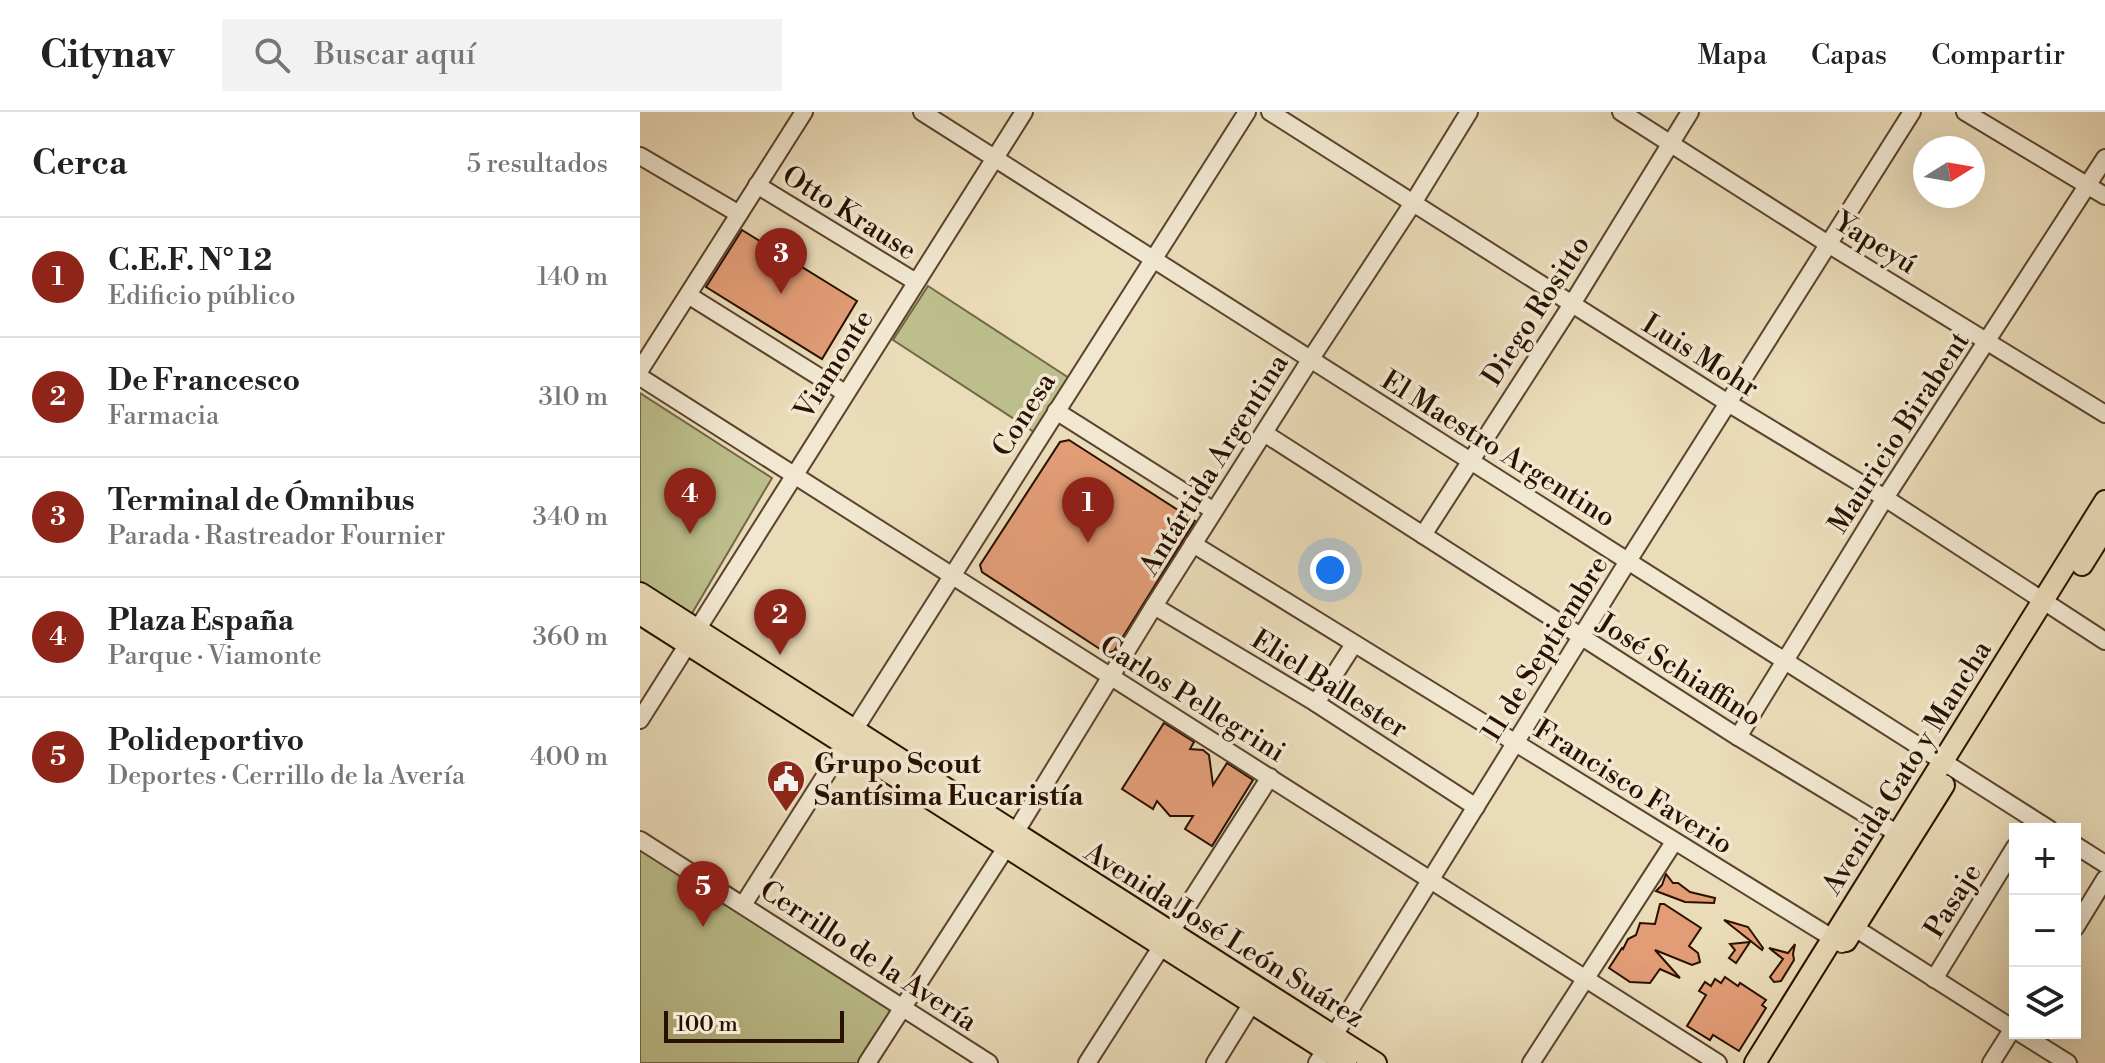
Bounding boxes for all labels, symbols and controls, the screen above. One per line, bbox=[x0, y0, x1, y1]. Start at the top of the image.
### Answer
search box bbox=[222, 19, 782, 91]
text: Citynav bbox=[40, 32, 174, 79]
icon: search bbox=[250, 33, 294, 77]
text: Buscar aquí bbox=[314, 36, 476, 74]
text: Mapa bbox=[1698, 38, 1767, 73]
text: Capas bbox=[1811, 38, 1887, 73]
text: Compartir bbox=[1931, 38, 2065, 73]
north arrow bbox=[1913, 136, 1985, 208]
text: Cerca bbox=[32, 143, 127, 185]
text: 5 resultados bbox=[467, 148, 608, 180]
street label: Otto Krause bbox=[776, 158, 923, 268]
street label: Yapeyú bbox=[1826, 203, 1923, 282]
pin: 3 bbox=[755, 228, 807, 294]
street label: Diego Rositto bbox=[1475, 229, 1598, 393]
text: C.E.F. N° 12 bbox=[108, 242, 272, 280]
text: 1 bbox=[52, 261, 64, 293]
text: 140 m bbox=[537, 261, 608, 293]
text: Edificio público bbox=[108, 280, 296, 312]
street label: Viamonte bbox=[786, 304, 882, 427]
street label: Luis Mohr bbox=[1635, 307, 1765, 406]
street label: Mauricio Birabent bbox=[1821, 325, 1978, 540]
street label: Antártida Argentina bbox=[1131, 347, 1297, 583]
text: De Francesco bbox=[108, 362, 300, 400]
street label: El Maestro Argentino bbox=[1375, 363, 1622, 536]
street label: Conesa bbox=[985, 366, 1064, 463]
text: 2 bbox=[50, 381, 66, 413]
text: 310 m bbox=[539, 381, 608, 413]
text: Farmacia bbox=[108, 400, 219, 432]
pin: 4 bbox=[664, 468, 716, 534]
pin: 1 bbox=[1062, 477, 1114, 543]
text: Terminal de Ómnibus bbox=[108, 482, 415, 520]
text: 3 bbox=[50, 501, 66, 533]
text: 340 m bbox=[532, 501, 608, 533]
text: Parada · Rastreador Fournier bbox=[108, 520, 445, 552]
street label: 11 de Septiembre bbox=[1474, 549, 1616, 748]
your location bbox=[1310, 550, 1350, 590]
pin: 2 bbox=[754, 589, 806, 655]
text: Plaza España bbox=[108, 602, 294, 640]
street label: José Schiaffino bbox=[1590, 605, 1768, 735]
text: 4 bbox=[49, 621, 67, 653]
text: 360 m bbox=[533, 621, 608, 653]
street label: Eliel Ballester bbox=[1244, 622, 1414, 746]
street label: Carlos Pellegrini bbox=[1093, 628, 1292, 770]
street label: Avenida Gato y Mancha bbox=[1814, 634, 2000, 902]
text: Parque · Viamonte bbox=[108, 640, 322, 672]
street label: Francisco Faverio bbox=[1527, 712, 1739, 863]
text: Polideportivo bbox=[108, 722, 304, 760]
text: 5 bbox=[50, 741, 66, 773]
text: 400 m bbox=[530, 741, 608, 773]
place label: Grupo Scout Santísima Eucaristía bbox=[814, 747, 1084, 814]
public building icon: Grupo Scout Santísima Eucaristía bbox=[765, 758, 807, 813]
text: Deportes · Cerrillo de la Avería bbox=[108, 760, 465, 792]
map controls bbox=[2009, 823, 2081, 1039]
button: + bbox=[2009, 823, 2081, 895]
street label: Avenida José León Suárez bbox=[1077, 834, 1371, 1036]
street label: Pasaje bbox=[1917, 857, 1990, 945]
pin: 5 bbox=[677, 861, 729, 927]
street label: Cerrillo de la Avería bbox=[753, 873, 984, 1040]
button: − bbox=[2009, 895, 2081, 967]
button: layers bbox=[2009, 967, 2081, 1039]
scale bar bbox=[664, 1007, 844, 1043]
text: 100 m bbox=[676, 1011, 738, 1038]

